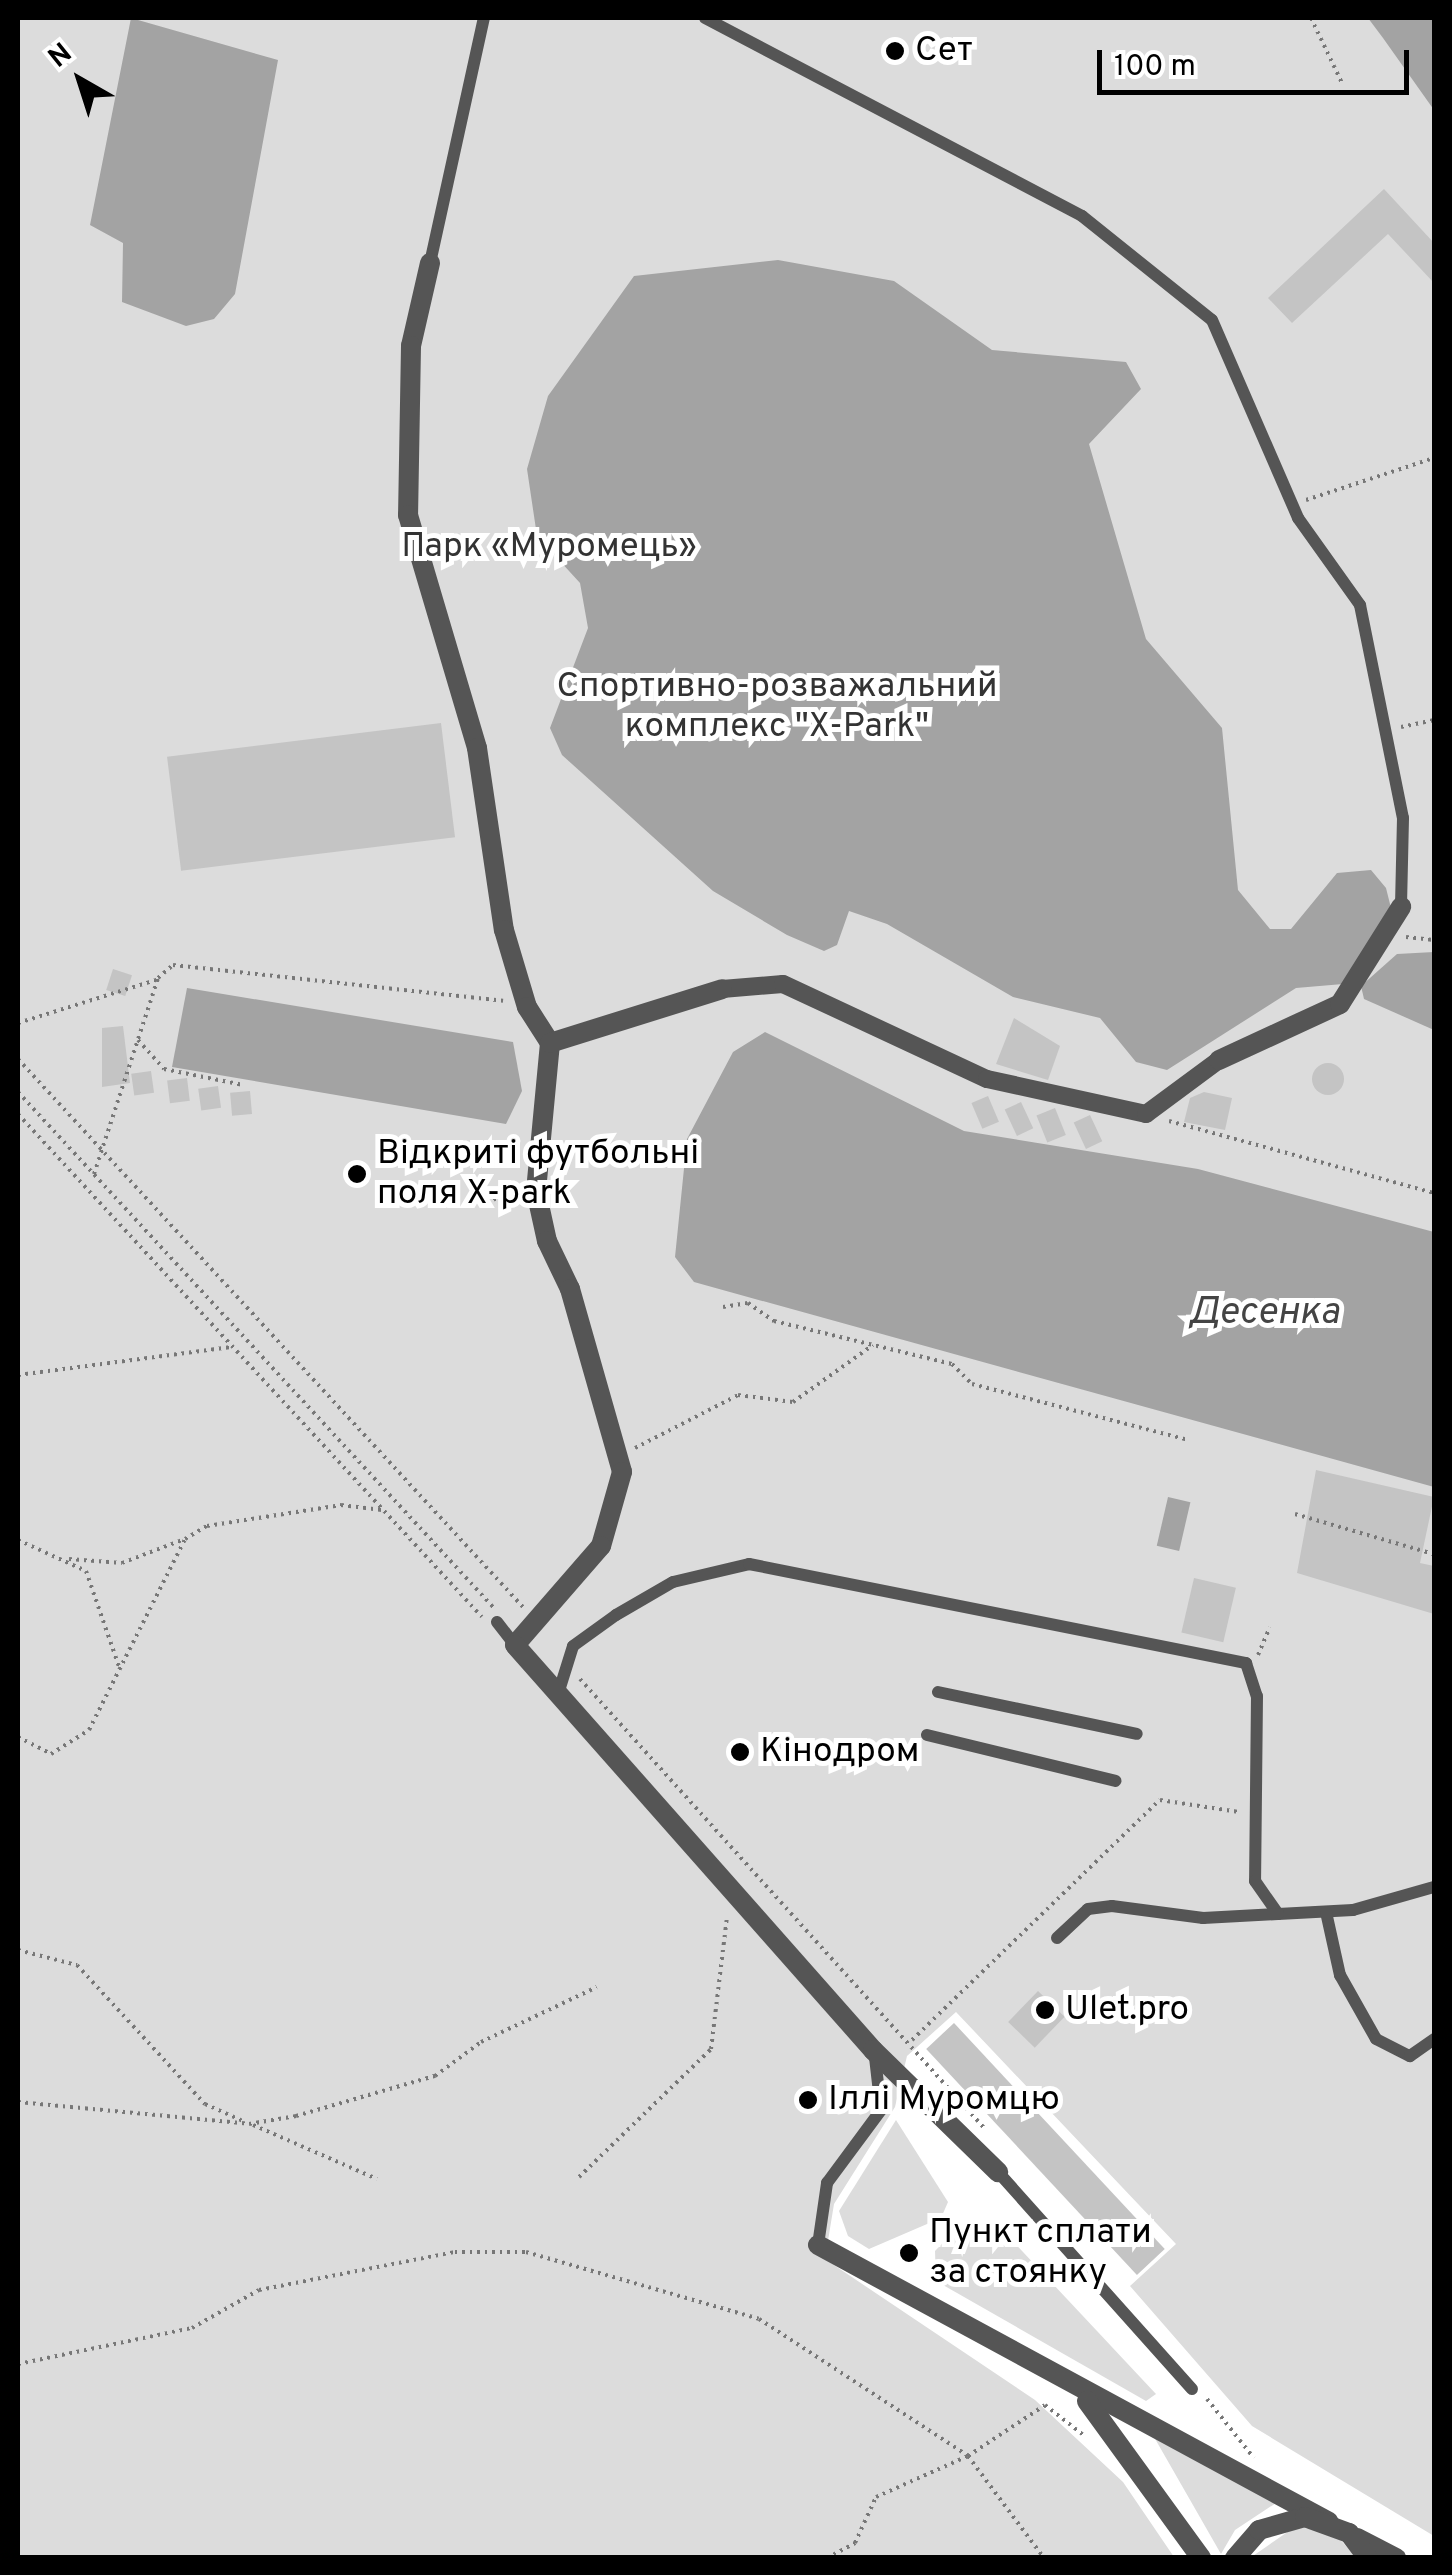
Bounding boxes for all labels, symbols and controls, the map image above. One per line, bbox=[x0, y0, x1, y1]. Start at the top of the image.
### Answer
north arrow bbox=[30, 30, 130, 130]
place label: Сет bbox=[915, 30, 973, 72]
scale bar bbox=[1102, 30, 1414, 92]
text: N bbox=[42, 36, 80, 77]
marker: Сет bbox=[884, 40, 906, 62]
text: 100 m bbox=[1114, 49, 1196, 86]
park label: Парк «Муромець» bbox=[401, 526, 697, 568]
park label: Спортивно-розважальний комплекс "Х-Park" bbox=[556, 666, 998, 748]
place label: Відкриті футбольні поля X-park bbox=[377, 1133, 699, 1215]
marker: Відкриті футбольні поля X-park bbox=[346, 1163, 368, 1185]
water label: Десенка bbox=[1188, 1291, 1340, 1337]
place label: Кінодром bbox=[760, 1731, 919, 1773]
marker: Кінодром bbox=[729, 1741, 751, 1763]
place label: Ulet.pro bbox=[1065, 1989, 1189, 2031]
marker: Ulet.pro bbox=[1034, 1999, 1056, 2021]
place label: Іллі Муромцю bbox=[828, 2079, 1060, 2121]
marker: Іллі Муромцю bbox=[797, 2089, 819, 2111]
place label: Пункт сплати за стоянку bbox=[929, 2212, 1152, 2294]
marker: Пункт сплати за стоянку bbox=[898, 2242, 920, 2264]

